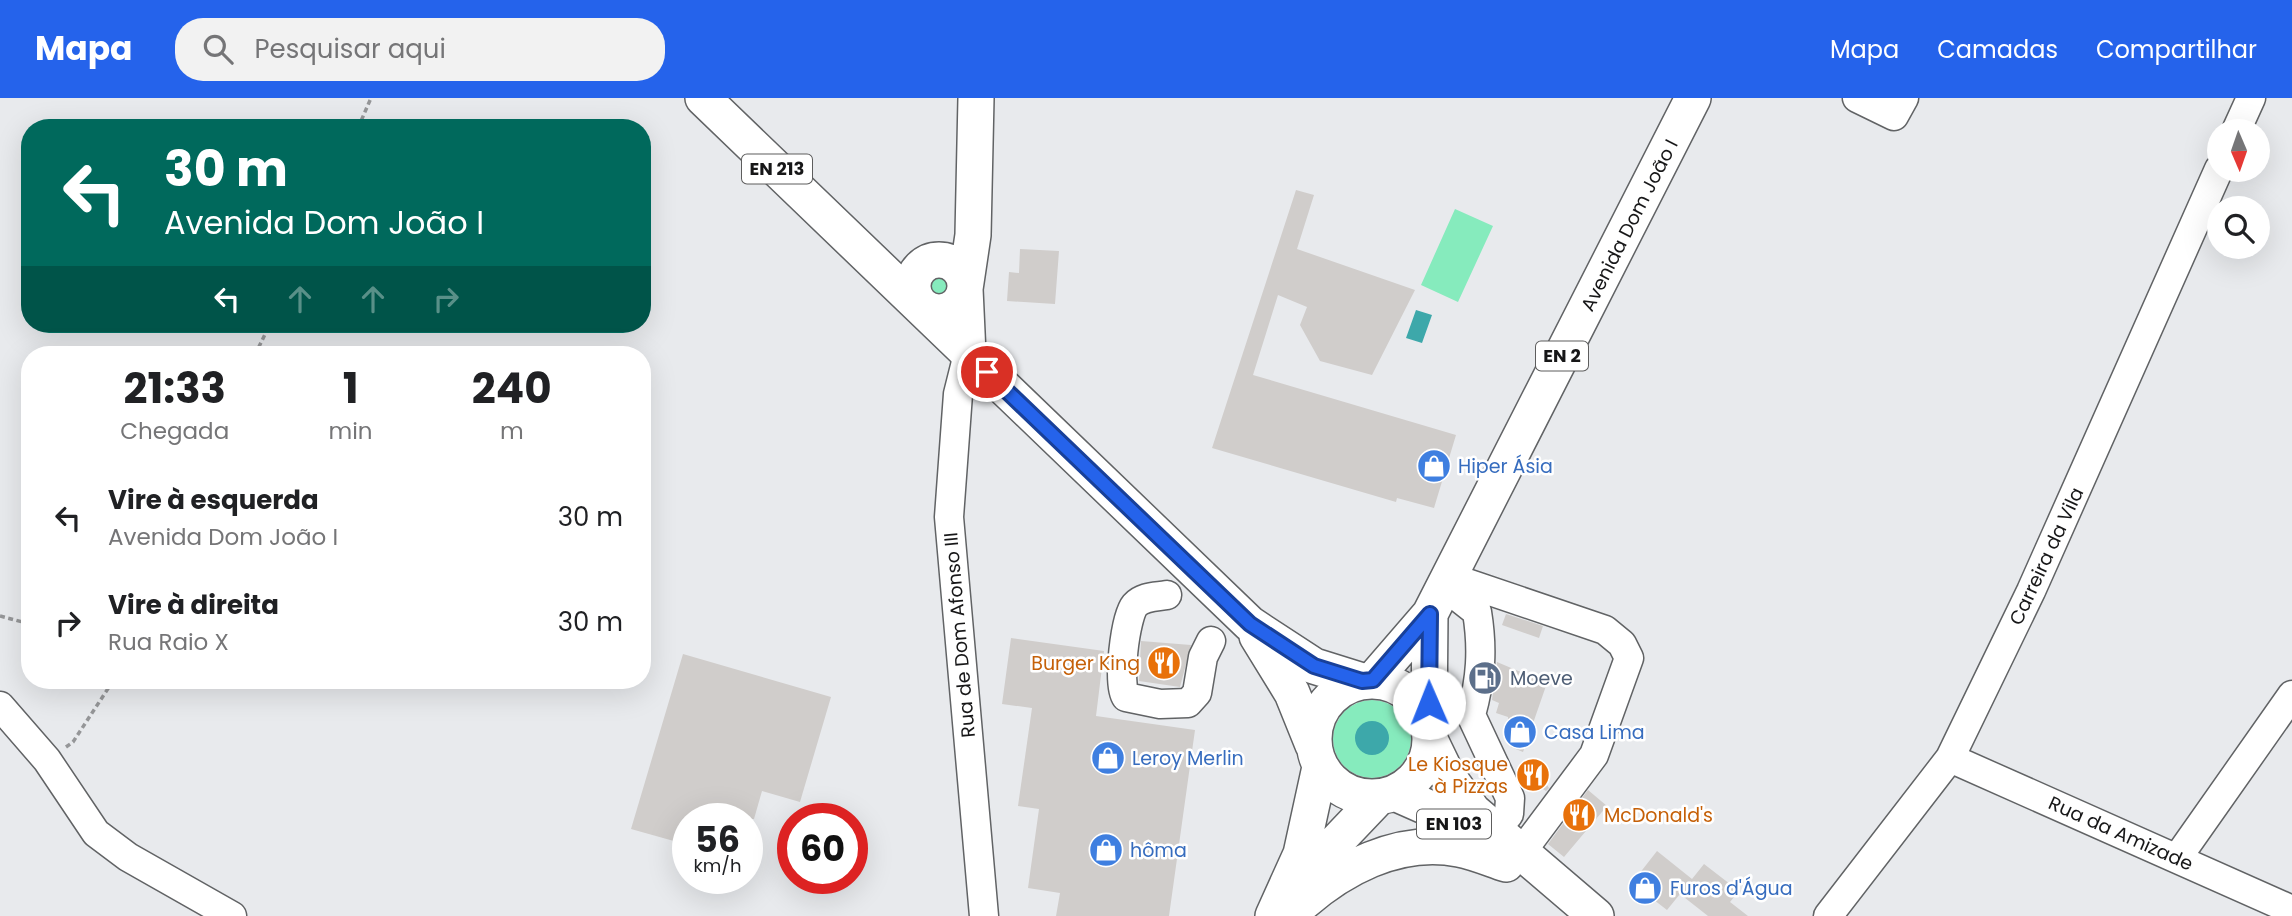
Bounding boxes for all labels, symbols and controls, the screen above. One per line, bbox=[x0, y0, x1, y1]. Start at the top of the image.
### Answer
search box bbox=[175, 18, 665, 81]
text: Mapa bbox=[35, 25, 133, 72]
icon: search bbox=[199, 30, 237, 68]
text: Pesquisar aqui bbox=[255, 31, 446, 67]
text: Mapa bbox=[1830, 33, 1899, 66]
text: Camadas bbox=[1937, 33, 2058, 66]
text: Compartilhar bbox=[2096, 33, 2257, 66]
north arrow bbox=[2207, 119, 2270, 182]
map controls bbox=[2207, 119, 2270, 259]
street label: Avenida Dom João I bbox=[1574, 134, 1685, 316]
text: 30 m bbox=[164, 135, 288, 203]
icon: left bbox=[49, 147, 140, 238]
road number: EN 213 bbox=[742, 154, 812, 184]
button: search bbox=[2207, 196, 2270, 259]
text: Avenida Dom João I bbox=[164, 200, 484, 245]
icon: left bbox=[208, 280, 246, 318]
icon: ahead bbox=[281, 280, 319, 318]
icon: ahead bbox=[354, 280, 392, 318]
icon: right bbox=[427, 280, 465, 318]
pin bbox=[957, 342, 1017, 402]
road number: EN 2 bbox=[1536, 342, 1588, 370]
icon: arrive bbox=[968, 353, 1006, 391]
text: 21:33 bbox=[123, 359, 226, 418]
text: 1 bbox=[343, 359, 358, 418]
text: 240 bbox=[472, 359, 552, 418]
text: Chegada bbox=[120, 415, 229, 447]
text: min bbox=[329, 415, 373, 447]
text: m bbox=[500, 415, 524, 447]
shop icon: Hiper Ásia bbox=[1415, 447, 1453, 485]
place label: Hiper Ásia bbox=[1458, 453, 1553, 480]
text: Vire à esquerda bbox=[108, 482, 319, 518]
street label: Carreira da Vila bbox=[2003, 483, 2090, 629]
icon: left bbox=[49, 499, 87, 537]
text: 30 m bbox=[558, 499, 623, 535]
text: Avenida Dom João I bbox=[108, 521, 338, 553]
street label: Rua de Dom Afonso III bbox=[937, 531, 982, 739]
text: Vire à direita bbox=[108, 587, 279, 623]
icon: right bbox=[49, 604, 87, 642]
text: 30 m bbox=[558, 604, 623, 640]
text: Rua Raio X bbox=[108, 626, 229, 658]
restaurant icon: Burger King bbox=[1145, 644, 1183, 682]
place label: Burger King bbox=[1031, 650, 1140, 677]
fuel station icon: Moeve bbox=[1466, 659, 1504, 697]
place label: Moeve bbox=[1510, 665, 1573, 692]
position arrow bbox=[1392, 666, 1466, 740]
shop icon: Casa Lima bbox=[1501, 713, 1539, 751]
place label: Casa Lima bbox=[1544, 719, 1645, 746]
shop icon: Leroy Merlin bbox=[1089, 739, 1127, 777]
place label: Leroy Merlin bbox=[1132, 745, 1244, 772]
place label: Le Kiosque à Pizzas bbox=[1408, 751, 1508, 800]
restaurant icon: Le Kiosque à Pizzas bbox=[1514, 756, 1552, 794]
street label: Rua da Amizade bbox=[2044, 789, 2197, 877]
restaurant icon: McDonald's bbox=[1560, 796, 1598, 834]
place label: McDonald's bbox=[1604, 802, 1713, 829]
speed limit sign: 60 bbox=[777, 803, 868, 894]
road number: EN 103 bbox=[1417, 810, 1491, 838]
text: 56 bbox=[695, 815, 740, 864]
shop icon: hôma bbox=[1087, 831, 1125, 869]
place label: hôma bbox=[1130, 837, 1187, 864]
text: km/h bbox=[694, 853, 741, 878]
shop icon: Furos d'Água bbox=[1626, 869, 1664, 907]
place label: Furos d'Água bbox=[1670, 875, 1793, 902]

